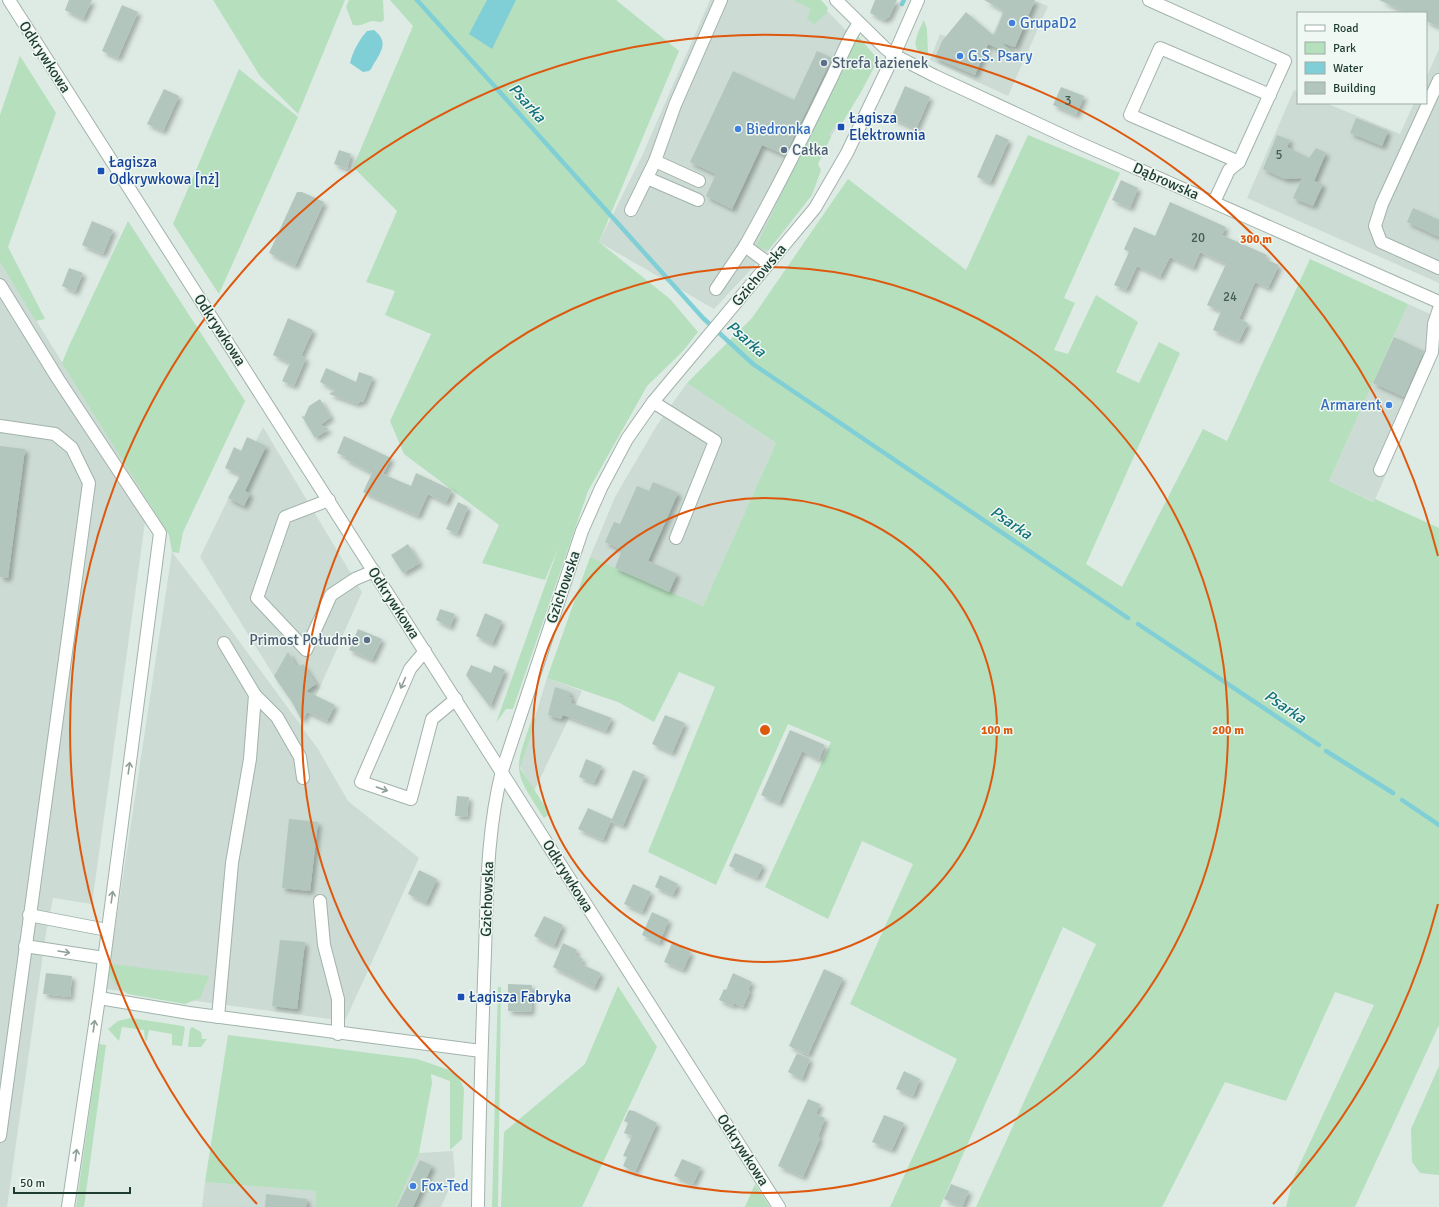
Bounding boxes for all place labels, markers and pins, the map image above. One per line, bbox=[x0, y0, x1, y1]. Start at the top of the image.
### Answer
place label: GrupaD2 bbox=[1020, 14, 1077, 32]
marker: GrupaD2 bbox=[1007, 18, 1017, 28]
place label: G.S. Psary bbox=[968, 47, 1032, 65]
marker: G.S. Psary bbox=[955, 51, 965, 61]
place label: Strefa łazienek bbox=[832, 54, 929, 72]
marker: Strefa łazienek bbox=[819, 58, 829, 68]
place label: Łagisza Elektrownia bbox=[849, 109, 926, 144]
place label: Biedronka bbox=[746, 120, 811, 138]
marker: Łagisza Elektrownia bbox=[836, 122, 846, 132]
marker: Biedronka bbox=[733, 124, 743, 134]
place label: Całka bbox=[792, 141, 829, 159]
marker: Całka bbox=[779, 145, 789, 155]
place label: Łagisza Odkrywkowa [nż] bbox=[109, 153, 220, 188]
marker: Łagisza Odkrywkowa [nż] bbox=[96, 166, 106, 176]
place label: Armarent bbox=[1321, 396, 1381, 414]
marker: Armarent bbox=[1384, 400, 1394, 410]
place label: Primost Południe bbox=[249, 631, 359, 649]
marker: Primost Południe bbox=[362, 635, 372, 645]
centre of rings bbox=[758, 723, 772, 737]
place label: Łagisza Fabryka bbox=[469, 988, 571, 1006]
marker: Łagisza Fabryka bbox=[456, 992, 466, 1002]
place label: Fox-Ted bbox=[421, 1177, 469, 1195]
marker: Fox-Ted bbox=[408, 1181, 418, 1191]

